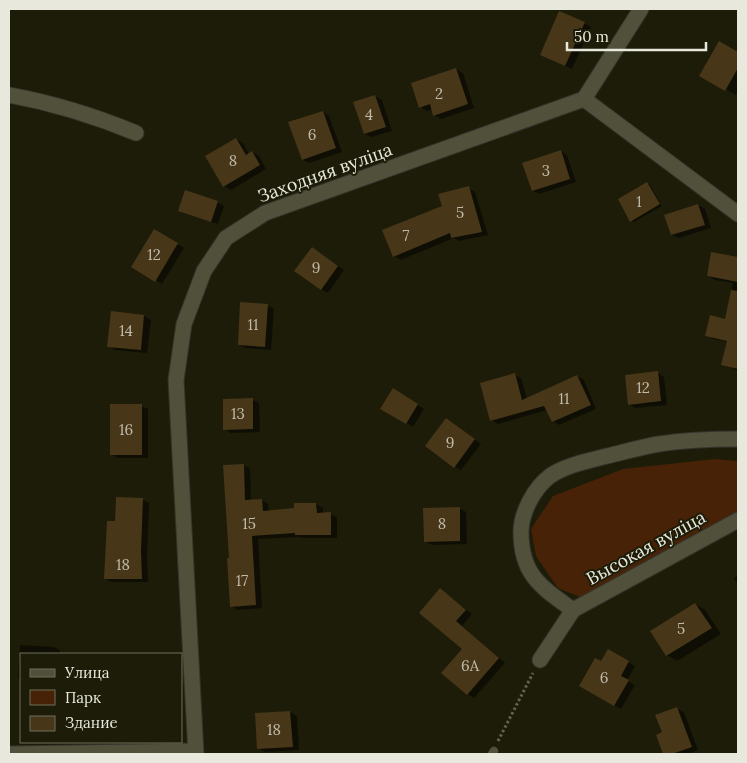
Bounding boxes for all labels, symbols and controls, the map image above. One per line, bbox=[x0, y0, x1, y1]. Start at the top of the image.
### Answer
scale bar bbox=[567, 20, 706, 52]
text: 50 m bbox=[574, 27, 609, 46]
house number: 2 bbox=[435, 84, 443, 103]
house number: 4 bbox=[365, 105, 373, 124]
house number: 6 bbox=[308, 125, 316, 144]
street label: Заходняя вуліца bbox=[254, 138, 395, 208]
house number: 8 bbox=[229, 151, 237, 170]
house number: 3 bbox=[542, 161, 550, 180]
house number: 1 bbox=[636, 192, 642, 211]
house number: 5 bbox=[456, 203, 464, 222]
house number: 7 bbox=[403, 226, 410, 245]
house number: 12 bbox=[147, 245, 161, 264]
house number: 9 bbox=[312, 258, 320, 277]
house number: 11 bbox=[248, 315, 258, 334]
house number: 14 bbox=[119, 321, 133, 340]
house number: 12 bbox=[636, 378, 650, 397]
house number: 11 bbox=[559, 389, 569, 408]
house number: 13 bbox=[231, 404, 245, 423]
house number: 16 bbox=[119, 420, 133, 439]
house number: 9 bbox=[446, 433, 454, 452]
street label: Высокая вуліца bbox=[582, 505, 709, 590]
house number: 15 bbox=[242, 514, 256, 533]
house number: 8 bbox=[438, 514, 446, 533]
house number: 18 bbox=[116, 555, 130, 574]
house number: 17 bbox=[236, 571, 248, 590]
house number: 5 bbox=[677, 619, 685, 638]
legend bbox=[20, 653, 182, 743]
house number: 6А bbox=[461, 656, 480, 675]
text: Улица bbox=[64, 663, 110, 682]
house number: 6 bbox=[600, 668, 608, 687]
text: Парк bbox=[65, 688, 101, 707]
text: Здание bbox=[65, 713, 118, 732]
house number: 18 bbox=[267, 720, 281, 739]

